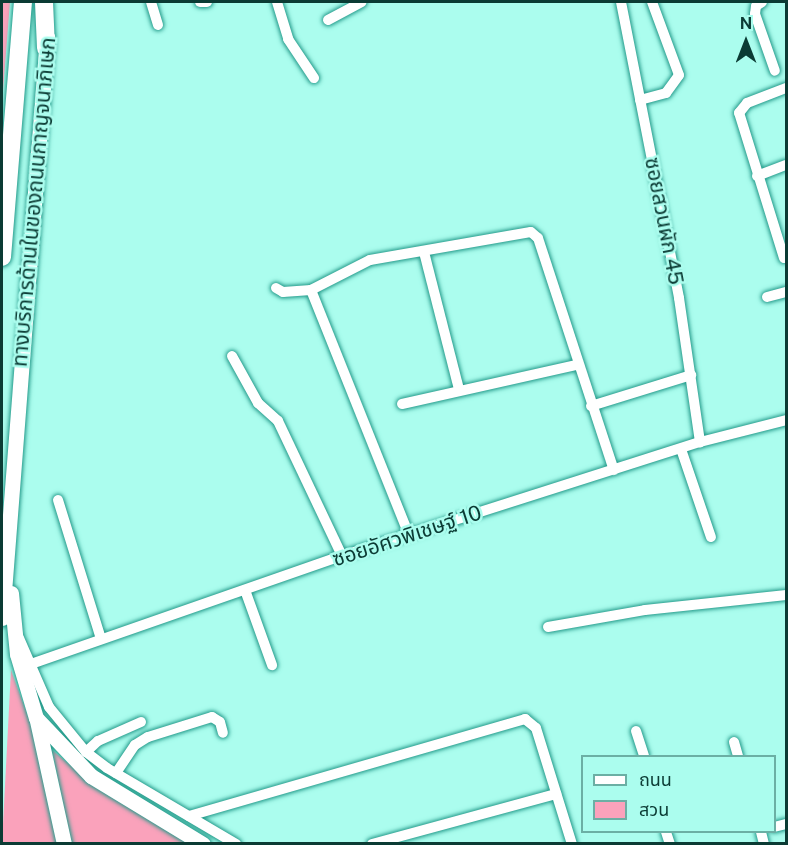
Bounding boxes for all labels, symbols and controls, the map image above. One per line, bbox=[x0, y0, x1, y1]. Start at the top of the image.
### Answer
north arrow bbox=[716, 12, 776, 72]
text: N bbox=[740, 14, 752, 33]
street label: ทางบริการด้านในของถนนกาญจนาภิเษก bbox=[7, 36, 61, 368]
street label: ซอยสวนผัก 45 bbox=[639, 155, 689, 287]
street label: ซอยอัศวพิเชษฐ์ 10 bbox=[329, 500, 485, 572]
legend bbox=[581, 755, 776, 833]
text: ถนน bbox=[639, 769, 672, 790]
text: สวน bbox=[639, 799, 669, 820]

